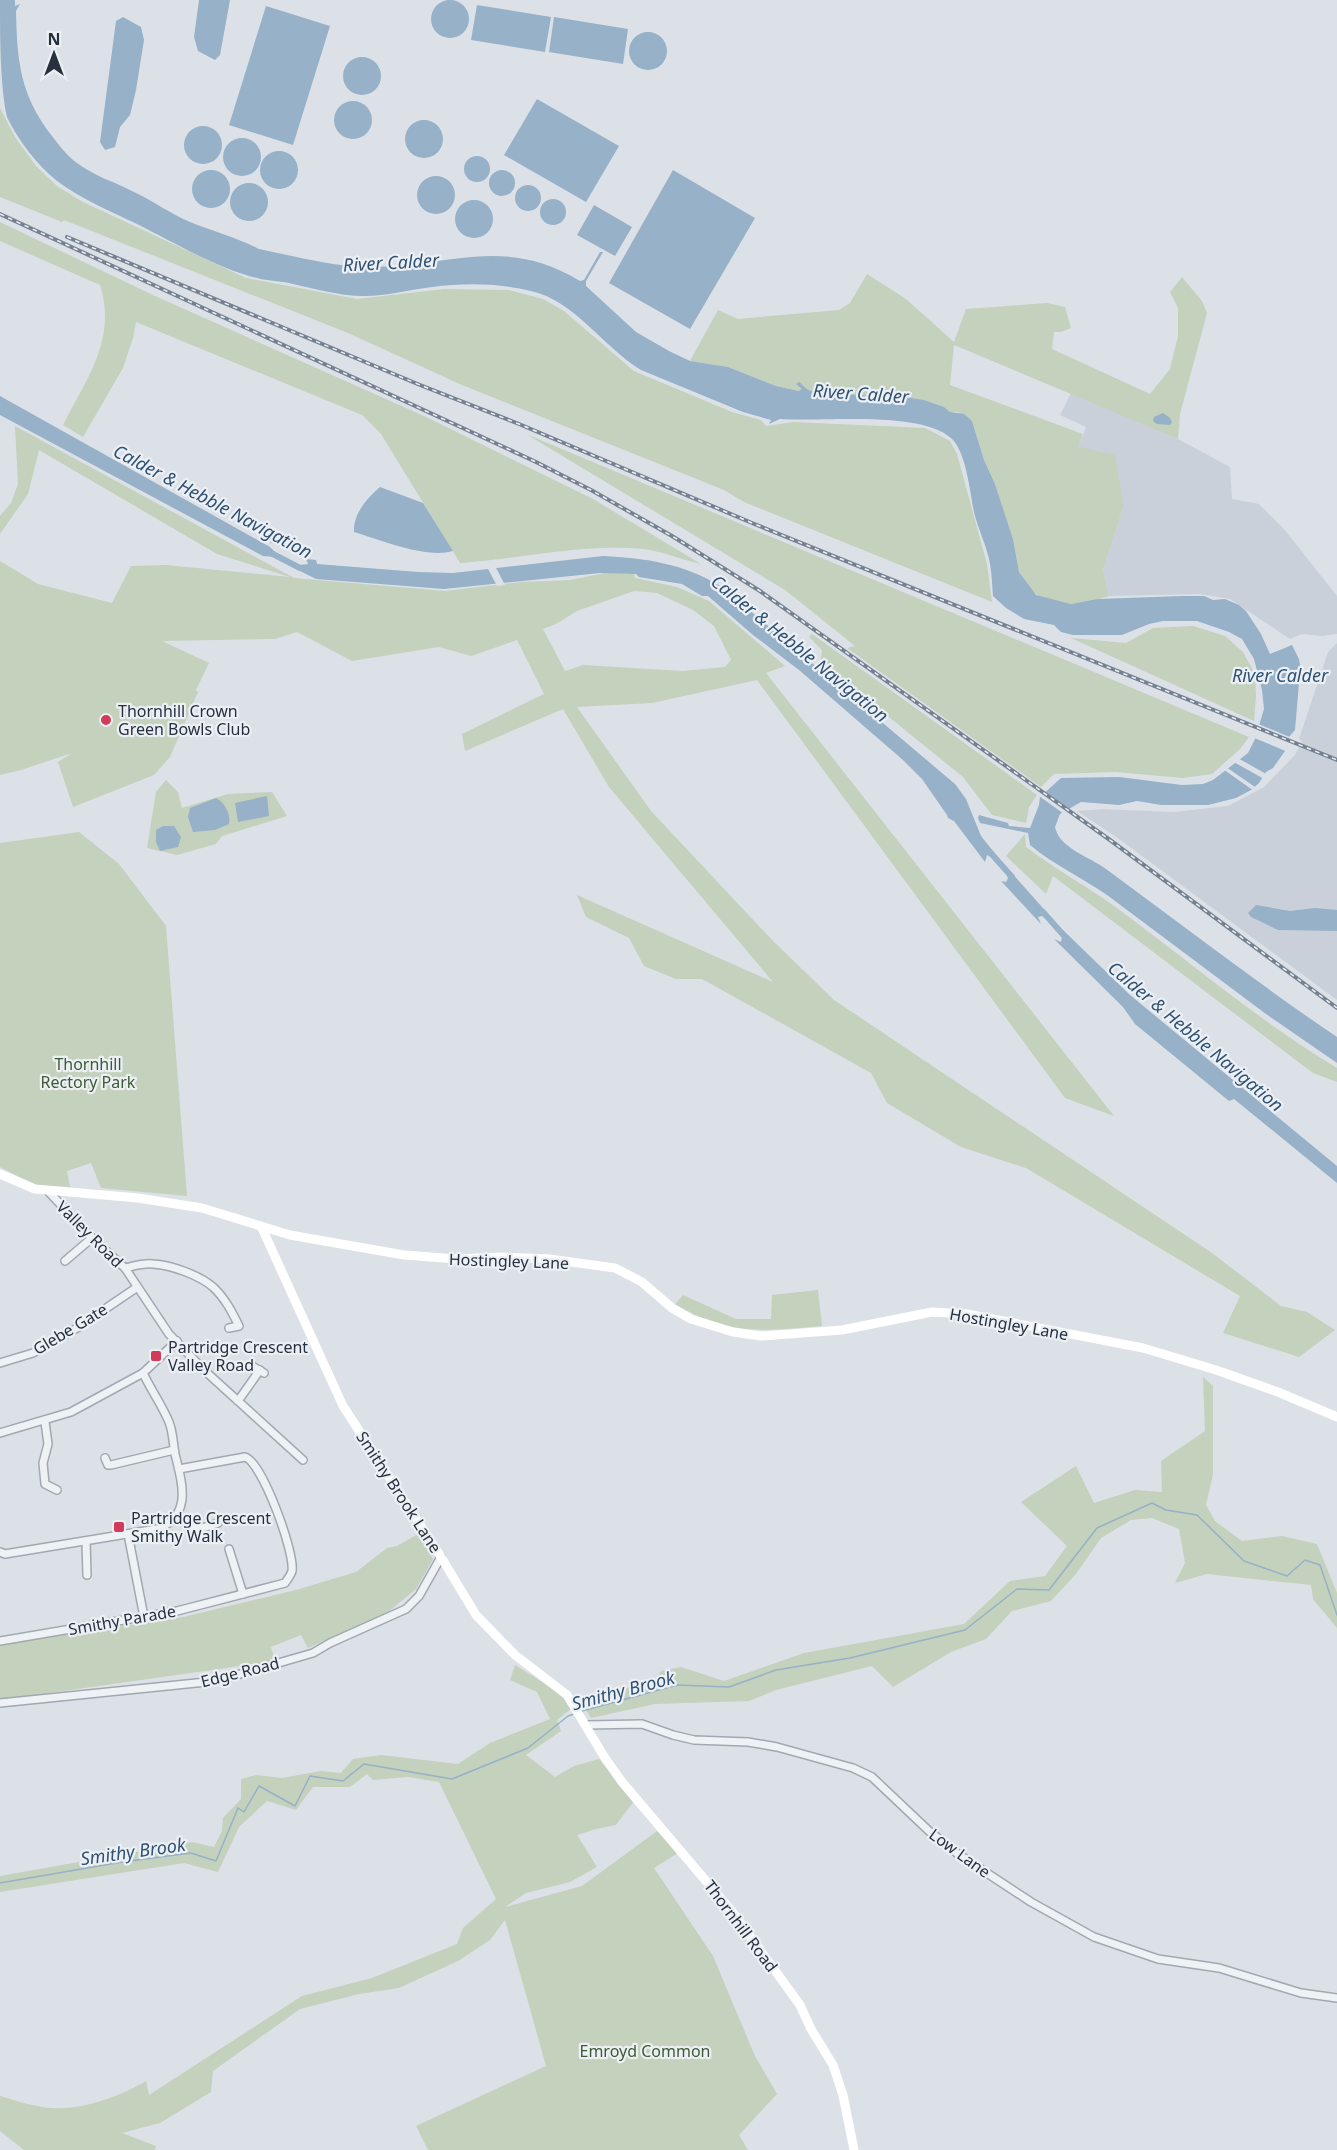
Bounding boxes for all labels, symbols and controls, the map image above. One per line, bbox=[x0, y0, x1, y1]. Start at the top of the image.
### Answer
north arrow bbox=[24, 24, 84, 84]
text: N bbox=[47, 28, 61, 50]
water label: River Calder bbox=[342, 247, 440, 277]
water label: River Calder bbox=[812, 378, 911, 408]
water label: Calder & Hebble Navigation bbox=[110, 438, 316, 564]
water label: Calder & Hebble Navigation bbox=[706, 569, 894, 727]
water label: River Calder bbox=[1232, 663, 1329, 687]
place label: Thornhill Crown Green Bowls Club bbox=[118, 700, 250, 740]
marker: Thornhill Crown Green Bowls Club bbox=[99, 713, 113, 727]
water label: Calder & Hebble Navigation bbox=[1103, 956, 1289, 1116]
park label: Thornhill Rectory Park bbox=[41, 1053, 136, 1093]
street label: Valley Road bbox=[52, 1196, 128, 1272]
street label: Hostingley Lane bbox=[449, 1248, 569, 1274]
street label: Glebe Gate bbox=[29, 1298, 111, 1360]
street label: Hostingley Lane bbox=[948, 1303, 1070, 1345]
place label: Partridge Crescent Valley Road bbox=[168, 1336, 308, 1376]
marker: Partridge Crescent Valley Road bbox=[149, 1349, 163, 1363]
street label: Smithy Brook Lane bbox=[351, 1427, 447, 1557]
place label: Partridge Crescent Smithy Walk bbox=[131, 1507, 271, 1547]
marker: Partridge Crescent Smithy Walk bbox=[112, 1520, 126, 1534]
street label: Smithy Parade bbox=[67, 1600, 177, 1640]
street label: Edge Road bbox=[198, 1652, 282, 1692]
water label: Smithy Brook bbox=[569, 1664, 678, 1715]
street label: Low Lane bbox=[925, 1823, 995, 1883]
water label: Smithy Brook bbox=[79, 1832, 188, 1870]
street label: Thornhill Road bbox=[699, 1876, 783, 1976]
park label: Emroyd Common bbox=[580, 2040, 710, 2062]

